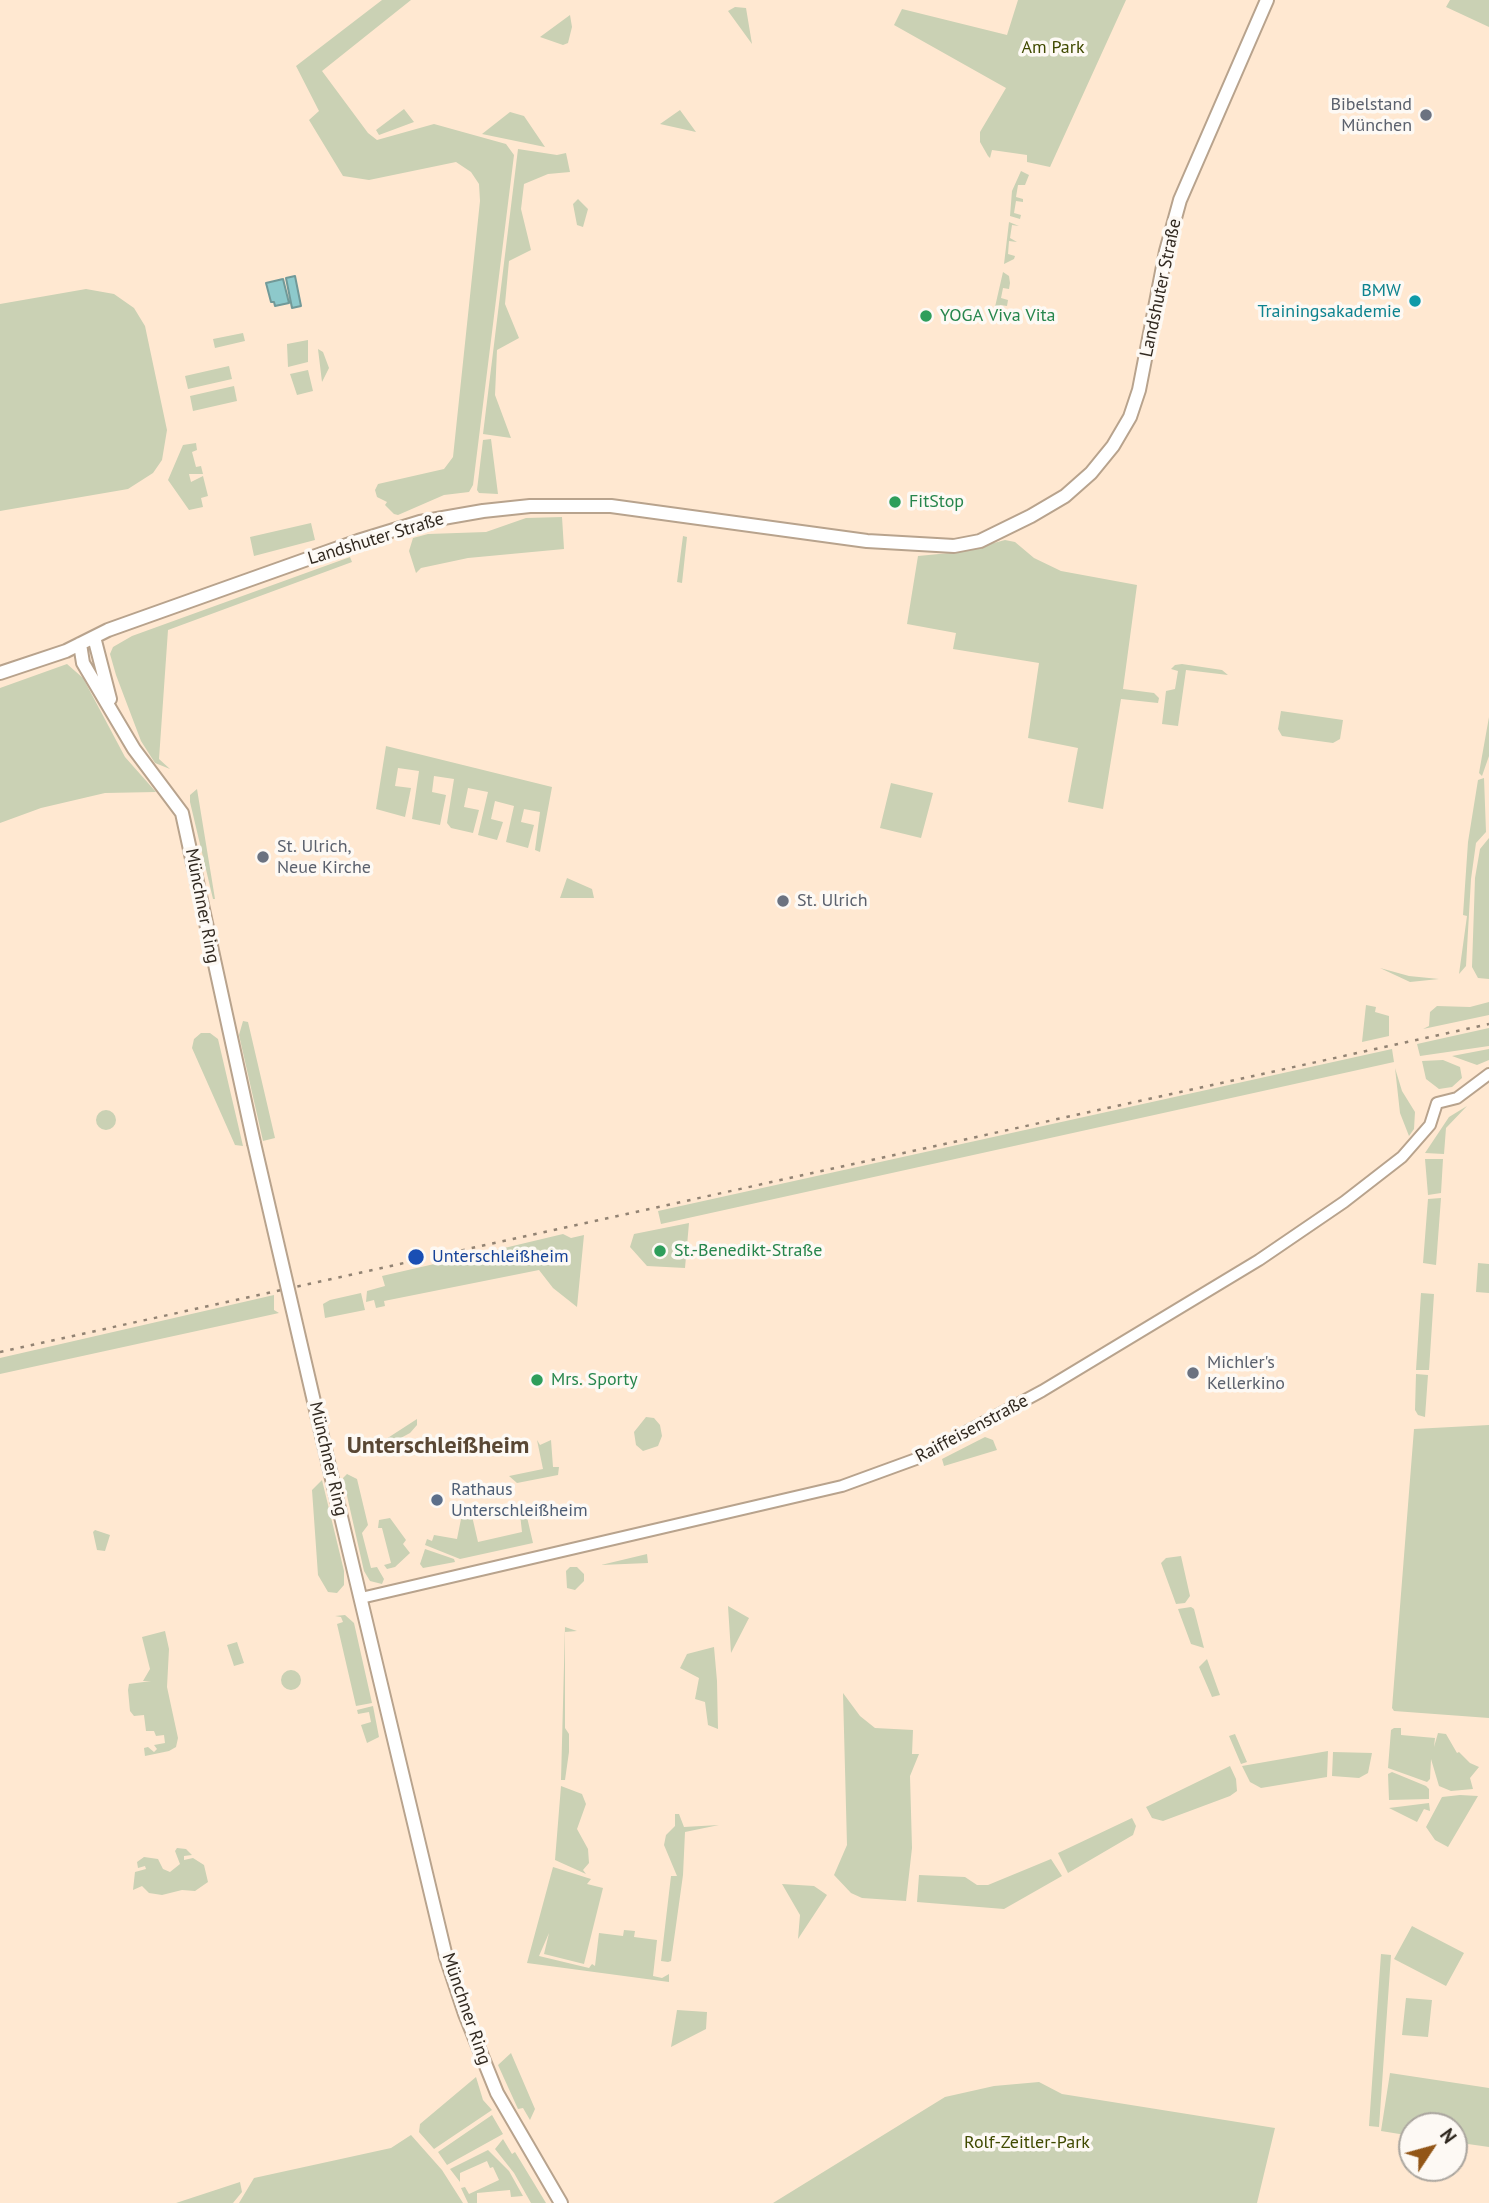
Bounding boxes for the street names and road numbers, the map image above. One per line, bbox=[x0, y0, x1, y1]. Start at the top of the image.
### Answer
street label: Landshuter Straße bbox=[1136, 217, 1186, 359]
street label: Landshuter Straße bbox=[305, 508, 447, 570]
street label: Münchner Ring bbox=[180, 847, 224, 965]
street label: Raiffeisenstraße bbox=[912, 1390, 1032, 1468]
street label: Münchner Ring bbox=[304, 1400, 352, 1518]
street label: Münchner Ring bbox=[437, 1950, 495, 2068]

